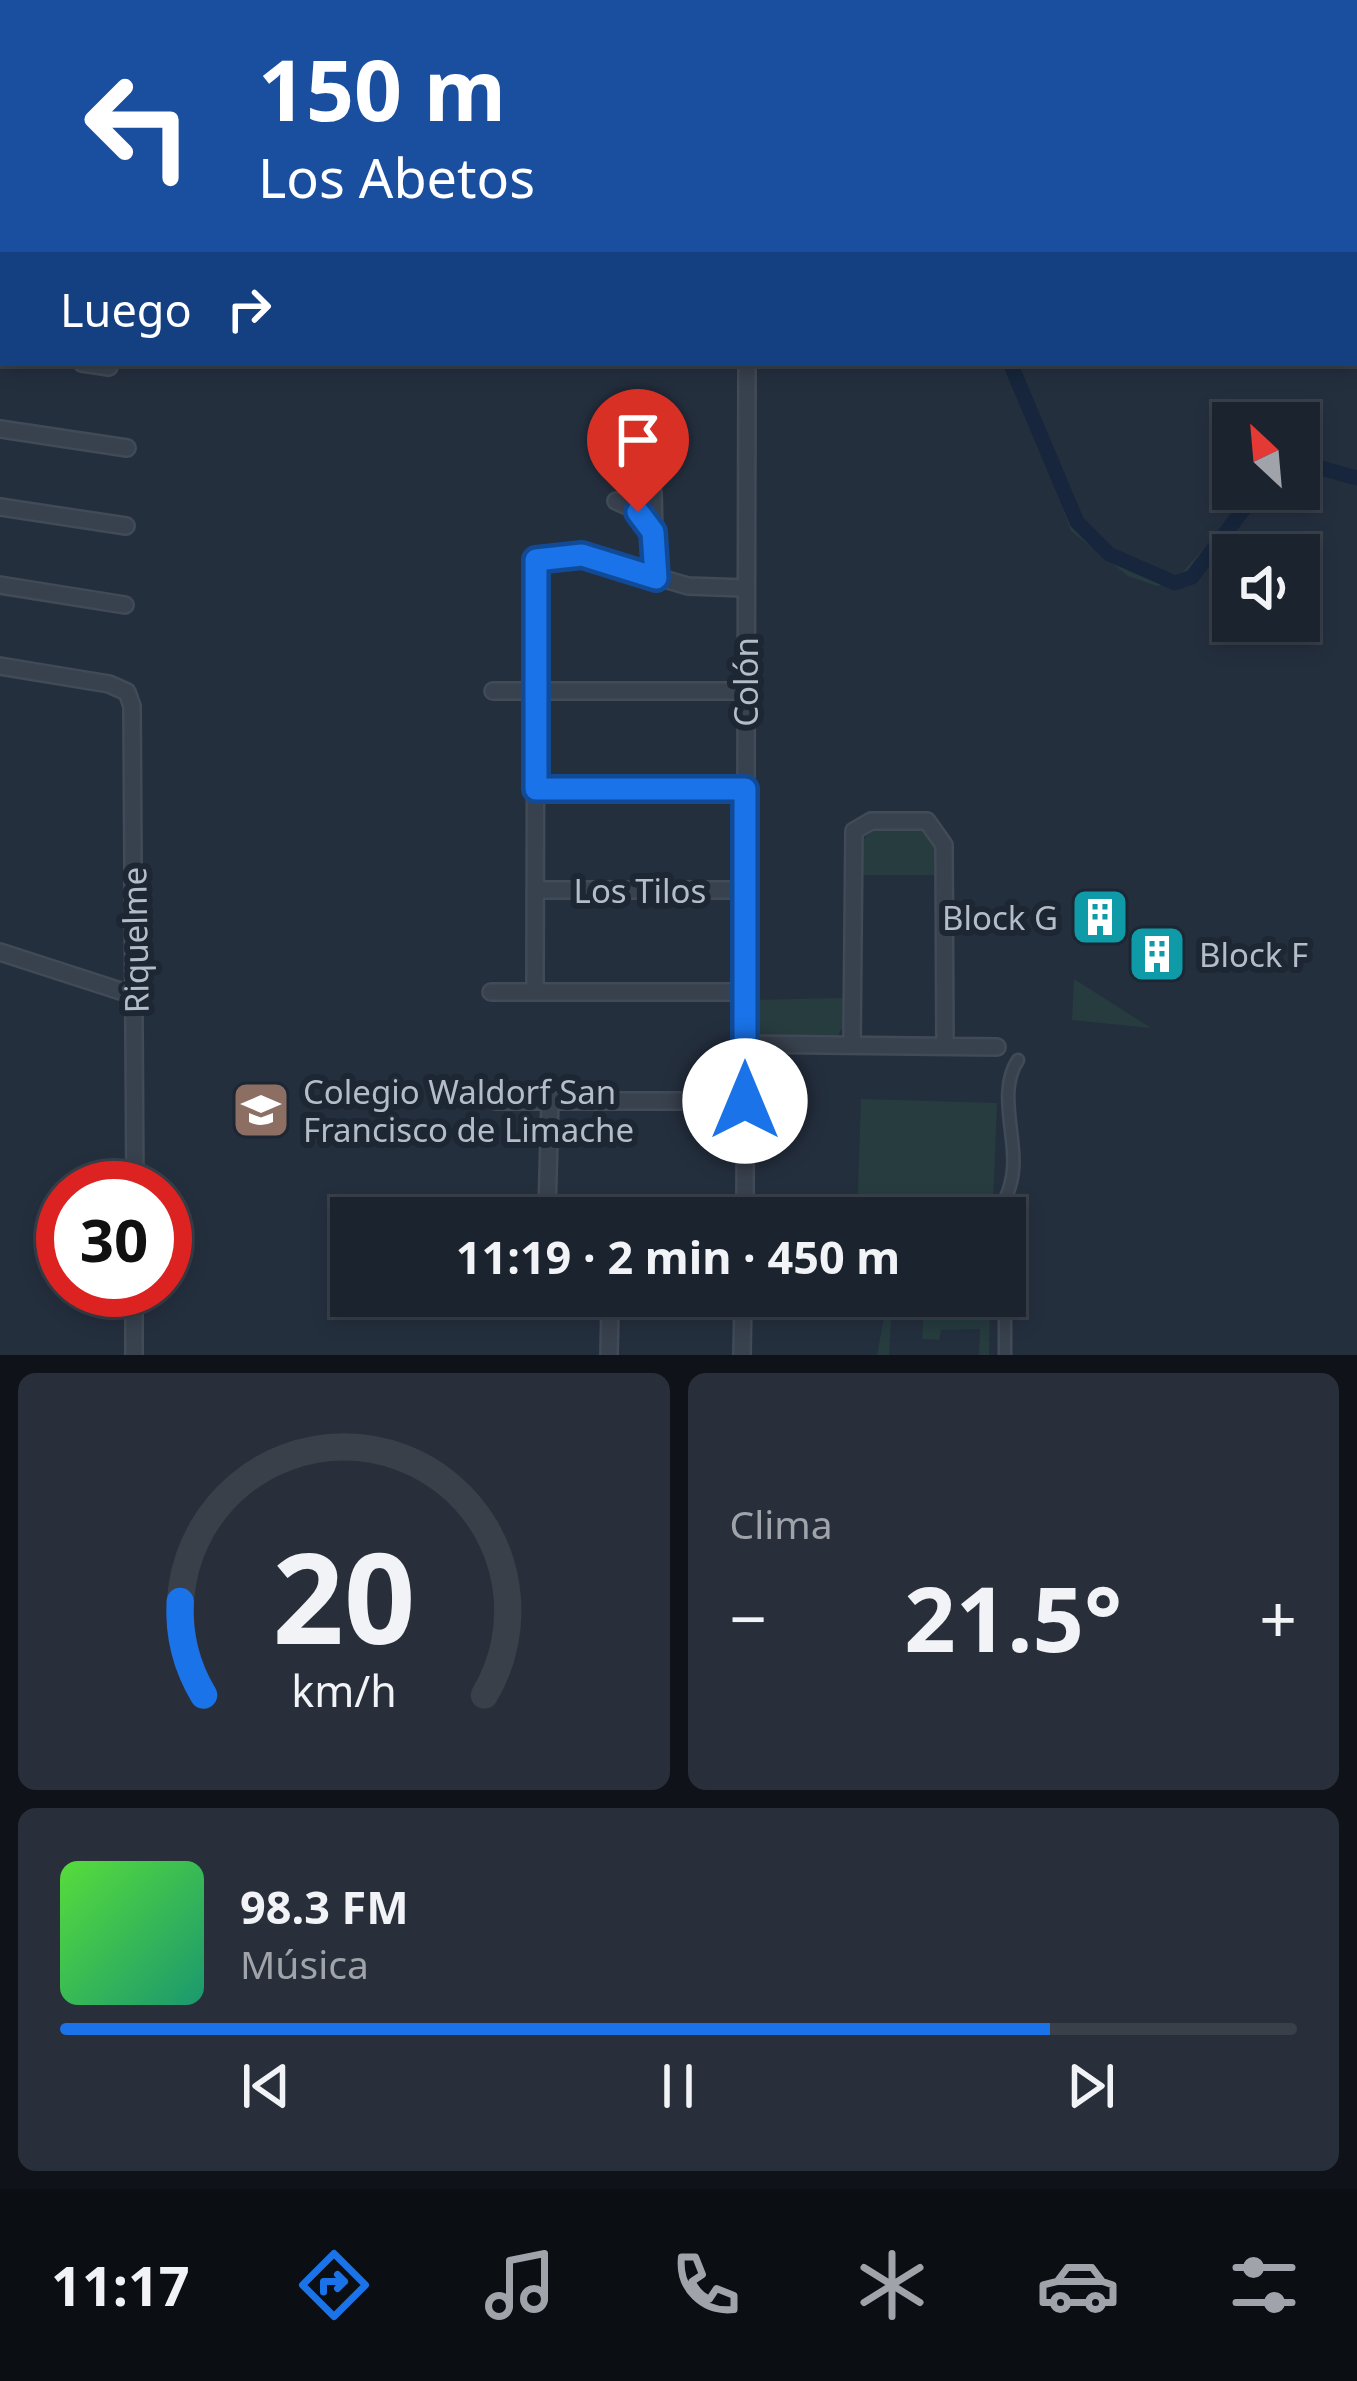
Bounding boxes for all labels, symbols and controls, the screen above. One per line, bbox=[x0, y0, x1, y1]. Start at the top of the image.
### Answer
text: 150 m bbox=[258, 31, 506, 146]
icon: left bbox=[60, 48, 216, 204]
text: Los Abetos bbox=[258, 140, 535, 214]
icon: right bbox=[216, 276, 282, 342]
text: Luego bbox=[60, 279, 192, 340]
pin bbox=[587, 389, 689, 512]
north arrow bbox=[1212, 402, 1320, 510]
map controls bbox=[1212, 402, 1320, 642]
icon: arrive bbox=[605, 407, 671, 473]
button: sound bbox=[1212, 534, 1320, 642]
street label: Colón bbox=[723, 637, 768, 727]
street label: Riquelme bbox=[111, 866, 159, 1014]
street label: Los Tilos bbox=[574, 868, 706, 913]
building icon: Block G bbox=[1069, 886, 1131, 948]
place label: Block G bbox=[942, 895, 1058, 940]
building icon: Block F bbox=[1126, 923, 1188, 985]
place label: Block F bbox=[1199, 932, 1308, 977]
position arrow bbox=[682, 1038, 808, 1164]
place label: Colegio Waldorf San Francisco de Limache bbox=[303, 1069, 634, 1152]
school or university icon: Colegio Waldorf San Francisco de Limache bbox=[230, 1079, 292, 1141]
speed limit sign: 30 bbox=[36, 1161, 192, 1317]
text: 11:19 · 2 min · 450 m bbox=[456, 1226, 900, 1287]
text: Clima bbox=[730, 1497, 833, 1550]
text: 20 bbox=[272, 1511, 415, 1681]
text: 21.5° bbox=[904, 1556, 1122, 1678]
text: − bbox=[730, 1572, 767, 1662]
text: + bbox=[1259, 1572, 1297, 1662]
text: km/h bbox=[291, 1660, 396, 1719]
text: 98.3 FM bbox=[240, 1876, 409, 1937]
text: Música bbox=[240, 1937, 369, 1990]
icon: previous bbox=[233, 2053, 299, 2119]
icon: pause bbox=[645, 2053, 711, 2119]
icon: next bbox=[1058, 2053, 1124, 2119]
icon: directions bbox=[292, 2243, 376, 2327]
icon: music bbox=[478, 2243, 562, 2327]
icon: phone bbox=[664, 2243, 748, 2327]
icon: climate bbox=[850, 2243, 934, 2327]
icon: car bbox=[1036, 2243, 1120, 2327]
icon: filters bbox=[1222, 2243, 1306, 2327]
text: 11:17 bbox=[51, 2248, 190, 2322]

